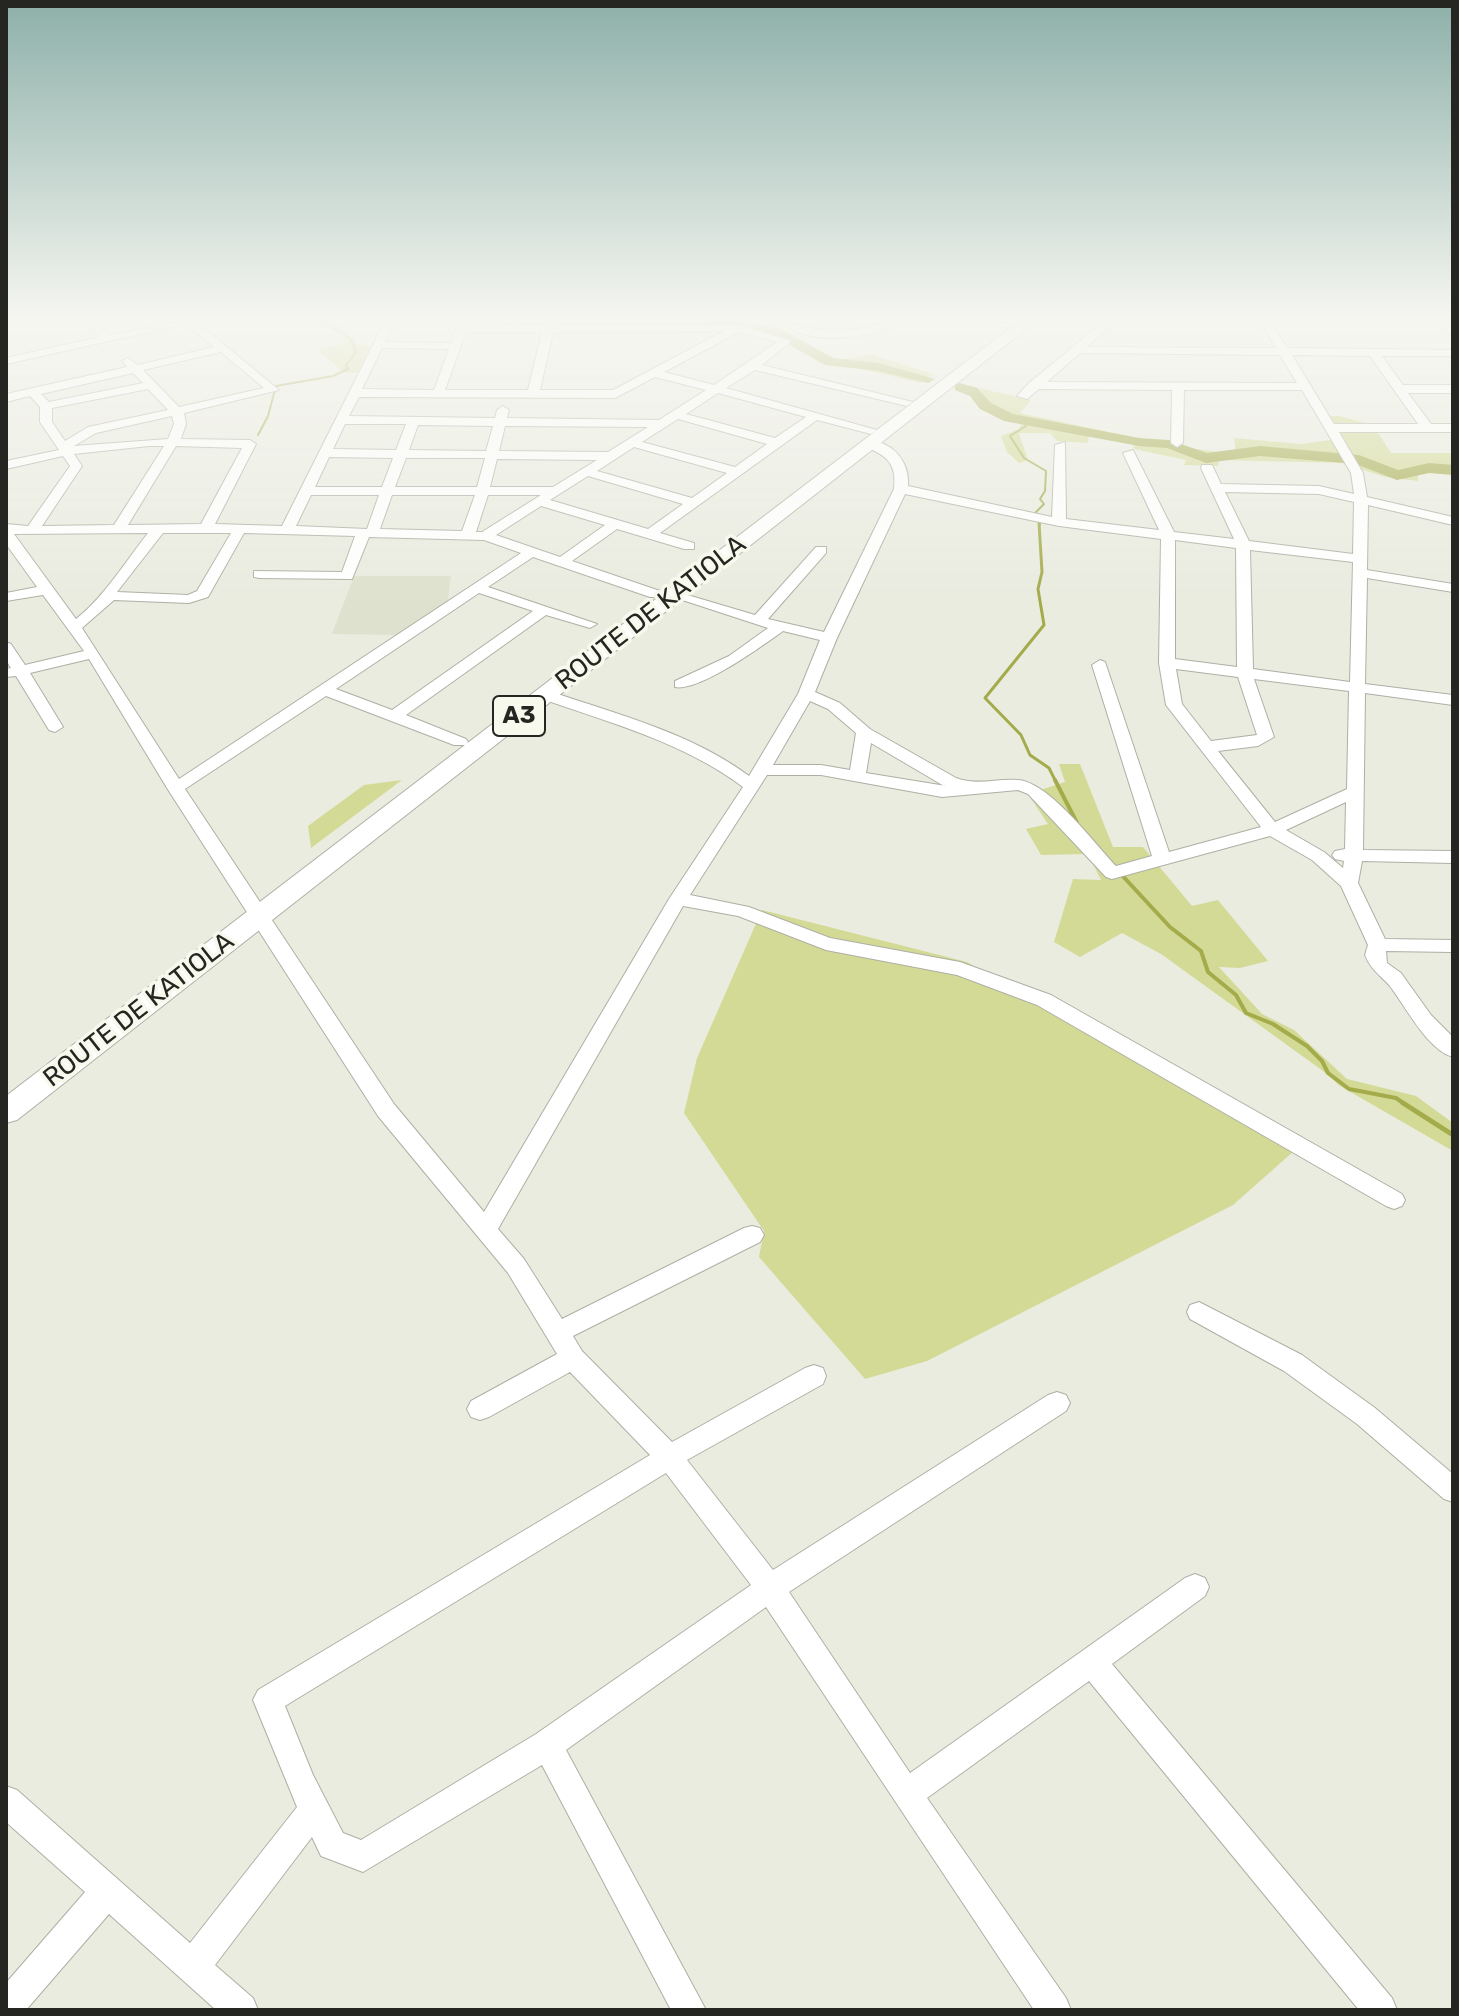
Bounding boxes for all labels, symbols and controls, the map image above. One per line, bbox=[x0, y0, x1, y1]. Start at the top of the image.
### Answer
street label: ROUTE DE KATIOLA bbox=[550, 529, 752, 697]
road number: A3 bbox=[493, 696, 545, 736]
street label: ROUTE DE KATIOLA bbox=[38, 926, 240, 1094]

